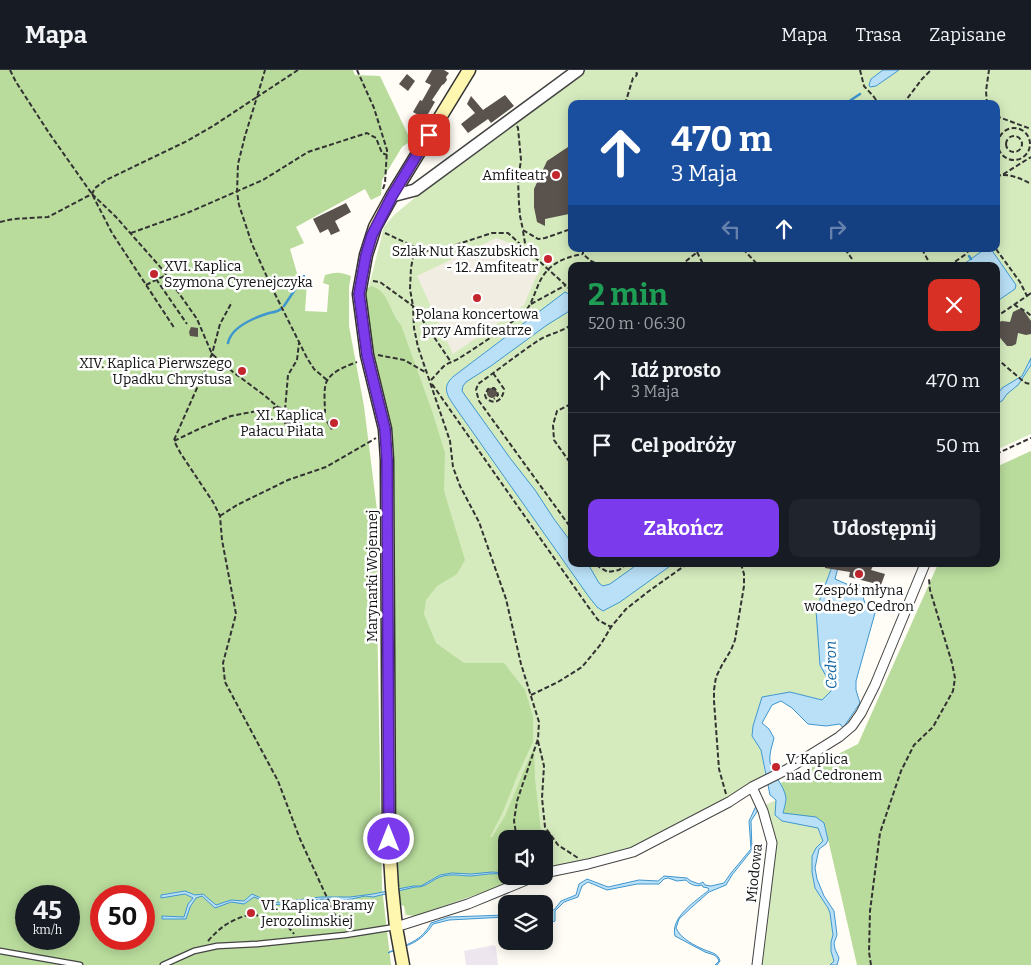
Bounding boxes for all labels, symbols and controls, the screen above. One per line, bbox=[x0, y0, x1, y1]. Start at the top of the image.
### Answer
text: Mapa bbox=[25, 21, 87, 49]
text: Mapa bbox=[781, 24, 827, 46]
text: Trasa bbox=[855, 24, 901, 46]
text: Zapisane bbox=[929, 24, 1006, 46]
pin bbox=[408, 114, 450, 156]
text: 470 m bbox=[671, 118, 772, 160]
icon: ahead bbox=[588, 120, 653, 185]
icon: arrive bbox=[415, 121, 443, 149]
text: 3 Maja bbox=[671, 160, 737, 187]
place label: Amfiteatr bbox=[482, 167, 546, 184]
marker: Amfiteatr bbox=[550, 169, 562, 181]
icon: left bbox=[717, 215, 745, 243]
icon: ahead bbox=[770, 215, 798, 243]
icon: right bbox=[823, 215, 851, 243]
place label: Szlak Nut Kaszubskich - 12. Amfiteatr bbox=[392, 243, 538, 276]
marker: Szlak Nut Kaszubskich - 12. Amfiteatr bbox=[542, 253, 554, 265]
place label: XVI. Kaplica Szymona Cyrenejczyka bbox=[164, 258, 313, 291]
marker: XVI. Kaplica Szymona Cyrenejczyka bbox=[148, 268, 160, 280]
text: 2 min bbox=[588, 277, 668, 313]
button: close bbox=[928, 279, 980, 331]
marker: Polana koncertowa przy Amfiteatrze bbox=[471, 292, 483, 304]
place label: Polana koncertowa przy Amfiteatrze bbox=[415, 306, 539, 339]
text: 520 m · 06:30 bbox=[588, 314, 686, 333]
place label: XIV. Kaplica Pierwszego Upadku Chrystusa bbox=[79, 355, 232, 388]
text: Idź prosto bbox=[631, 359, 721, 382]
marker: XIV. Kaplica Pierwszego Upadku Chrystusa bbox=[236, 365, 248, 377]
icon: ahead bbox=[588, 366, 616, 394]
text: 470 m bbox=[926, 369, 980, 392]
text: 3 Maja bbox=[631, 382, 679, 401]
place label: XI. Kaplica Pałacu Piłata bbox=[240, 407, 324, 440]
marker: XI. Kaplica Pałacu Piłata bbox=[328, 417, 340, 429]
icon: arrive bbox=[588, 431, 616, 459]
text: Cel podróży bbox=[631, 434, 736, 457]
text: 50 m bbox=[936, 434, 980, 457]
button: Zakończ bbox=[588, 499, 779, 557]
button: Udostępnij bbox=[789, 499, 980, 557]
street label: Marynarki Wojennej bbox=[364, 510, 381, 642]
marker: Zespół młyna wodnego Cedron bbox=[853, 568, 865, 580]
place label: Zespół młyna wodnego Cedron bbox=[803, 582, 914, 615]
water label: Cedron bbox=[822, 641, 840, 689]
place label: V. Kaplica nad Cedronem bbox=[786, 751, 883, 784]
marker: V. Kaplica nad Cedronem bbox=[770, 761, 782, 773]
position arrow bbox=[362, 812, 414, 864]
map controls bbox=[498, 830, 553, 950]
button: sound bbox=[498, 830, 553, 885]
street label: Miodowa bbox=[743, 842, 766, 903]
speed limit sign: 50 bbox=[90, 885, 155, 950]
button: layers bbox=[498, 895, 553, 950]
text: 45 bbox=[33, 896, 62, 926]
place label: VI. Kaplica Bramy Jerozolimskiej bbox=[260, 897, 375, 930]
marker: VI. Kaplica Bramy Jerozolimskiej bbox=[245, 907, 257, 919]
text: km/h bbox=[33, 923, 62, 937]

